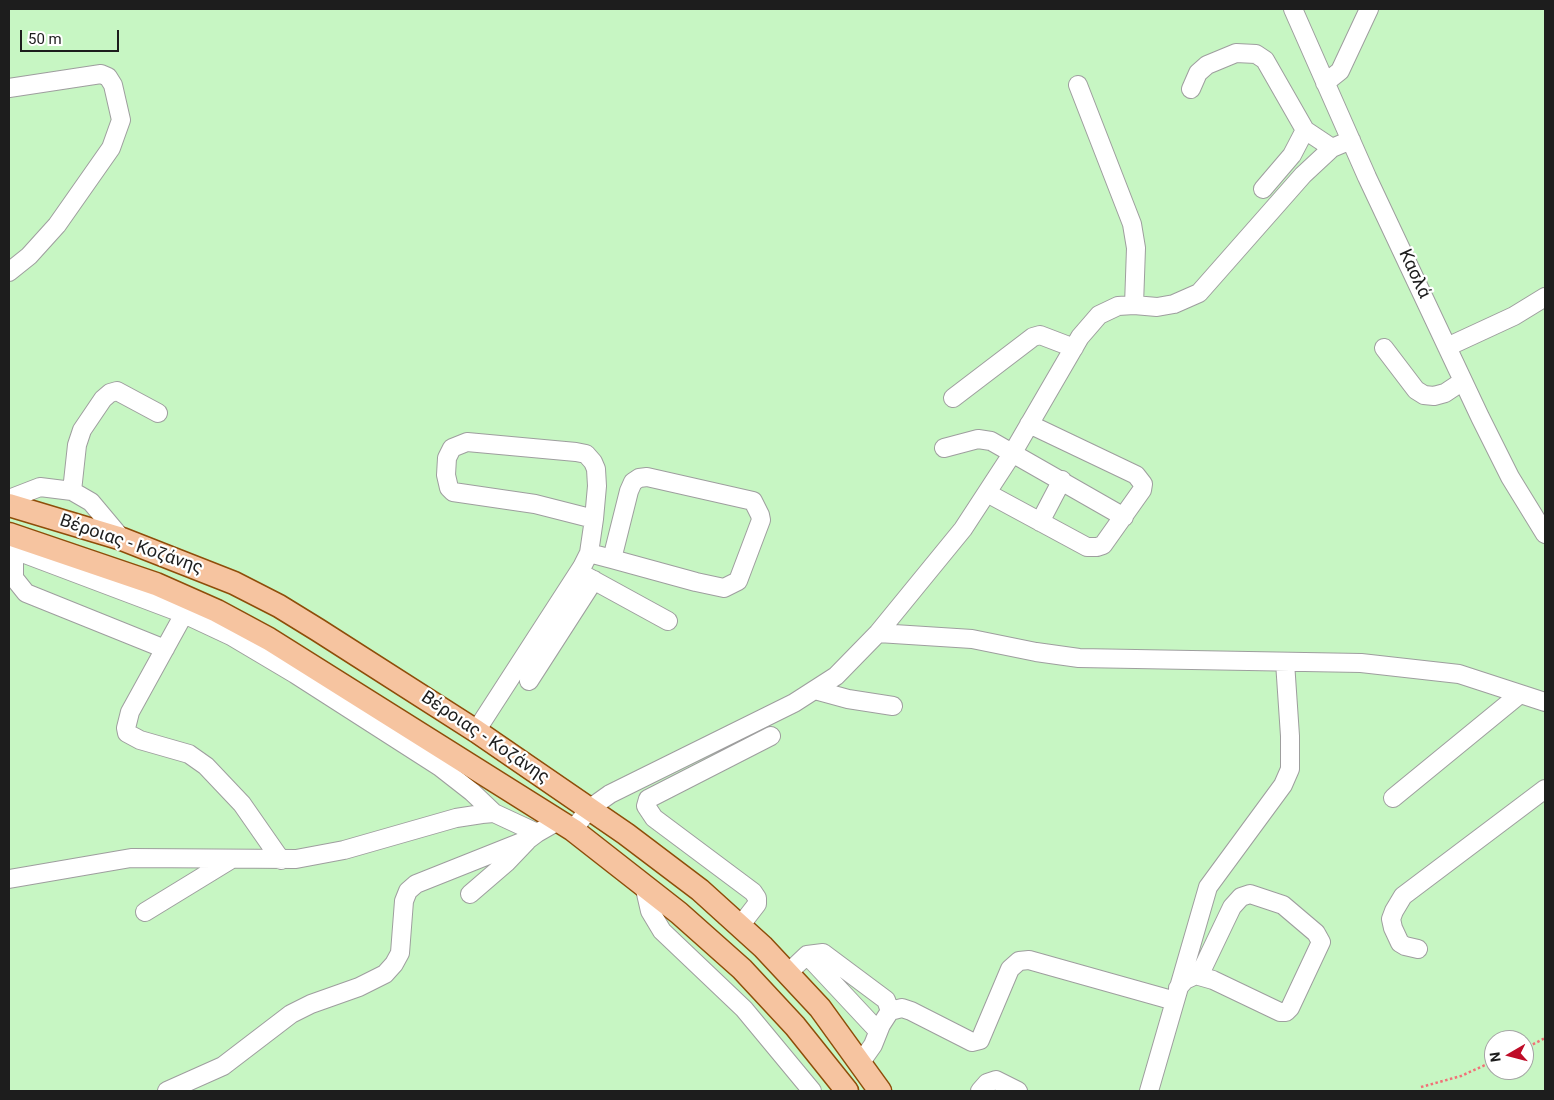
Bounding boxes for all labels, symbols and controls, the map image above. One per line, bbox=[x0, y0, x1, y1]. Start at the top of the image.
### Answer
scale bar bbox=[22, 20, 121, 52]
text: 50 m bbox=[28, 30, 62, 48]
street label: Κασλά bbox=[1393, 246, 1435, 302]
street label: Βέροιας - Κοζάνης bbox=[57, 510, 205, 580]
street label: Βέροιας - Κοζάνης bbox=[417, 687, 553, 789]
north arrow bbox=[1484, 1030, 1534, 1080]
text: N bbox=[1487, 1051, 1504, 1063]

